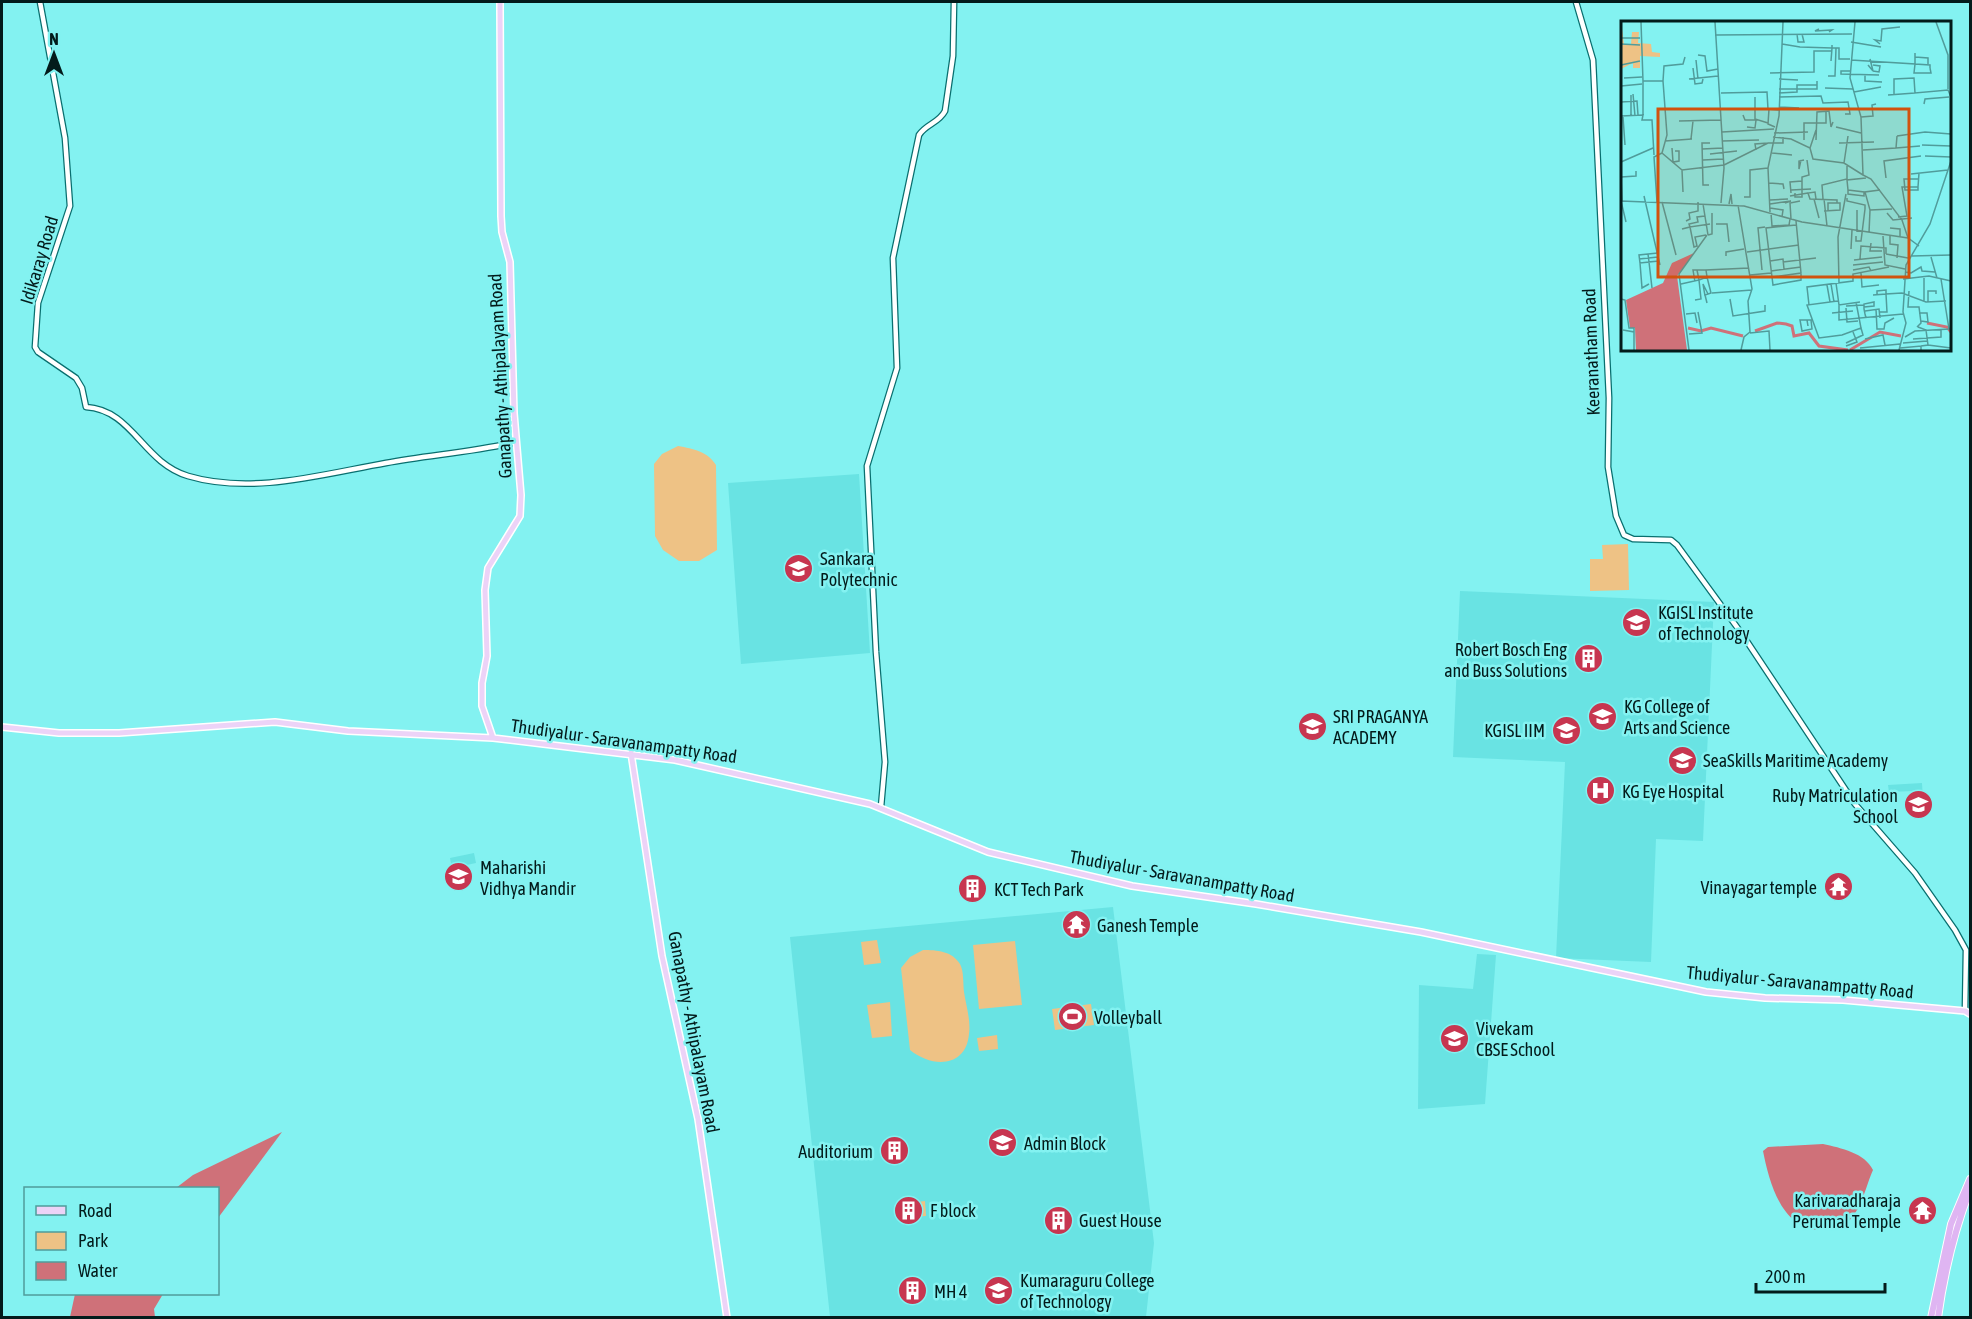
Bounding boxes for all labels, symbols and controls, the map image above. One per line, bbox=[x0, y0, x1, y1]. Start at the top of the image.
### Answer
inset map bbox=[1621, 21, 1951, 351]
north arrow bbox=[24, 24, 84, 84]
text: N bbox=[49, 30, 59, 48]
street label: Idikaray Road bbox=[16, 213, 62, 307]
street label: Ganapathy - Athipalayam Road bbox=[484, 273, 516, 479]
street label: Keeranatham Road bbox=[1578, 288, 1604, 416]
place label: Sankara Polytechnic bbox=[820, 548, 897, 590]
school or university icon: Sankara Polytechnic bbox=[783, 552, 815, 584]
place label: KGISL Institute of Technology bbox=[1658, 602, 1753, 644]
school or university icon: KGISL Institute of Technology bbox=[1621, 606, 1653, 638]
place label: Robert Bosch Eng and Buss Solutions bbox=[1444, 639, 1567, 681]
building icon: Robert Bosch Eng and Buss Solutions bbox=[1572, 643, 1604, 675]
place label: KG College of Arts and Science bbox=[1624, 696, 1730, 738]
school or university icon: KG College of Arts and Science bbox=[1587, 700, 1619, 732]
place label: SRI PRAGANYA ACADEMY bbox=[1333, 706, 1428, 748]
school or university icon: SRI PRAGANYA ACADEMY bbox=[1296, 710, 1328, 742]
school or university icon: KGISL IIM bbox=[1550, 714, 1582, 746]
street label: Thudiyalur - Saravanampatty Road bbox=[510, 715, 738, 767]
place label: KGISL IIM bbox=[1484, 720, 1545, 741]
school or university icon: SeaSkills Maritime Academy bbox=[1666, 744, 1698, 776]
place label: SeaSkills Maritime Academy bbox=[1703, 750, 1888, 771]
hospital icon: KG Eye Hospital bbox=[1585, 775, 1617, 807]
place label: KG Eye Hospital bbox=[1622, 781, 1724, 802]
place label: Ruby Matriculation School bbox=[1772, 785, 1898, 827]
school or university icon: Ruby Matriculation School bbox=[1903, 789, 1935, 821]
street label: Thudiyalur - Saravanampatty Road bbox=[1068, 846, 1296, 906]
place label: Maharishi Vidhya Mandir bbox=[480, 857, 576, 899]
school or university icon: Maharishi Vidhya Mandir bbox=[443, 861, 475, 893]
temple icon: Vinayagar temple bbox=[1822, 871, 1854, 903]
building icon: KCT Tech Park bbox=[957, 873, 989, 905]
place label: Vinayagar temple bbox=[1700, 877, 1817, 898]
place label: KCT Tech Park bbox=[994, 879, 1084, 900]
temple icon: Ganesh Temple bbox=[1060, 909, 1092, 941]
place label: Ganesh Temple bbox=[1097, 915, 1199, 936]
street label: Ganapathy - Athipalayam Road bbox=[664, 929, 724, 1135]
street label: Thudiyalur - Saravanampatty Road bbox=[1686, 962, 1914, 1002]
sports icon: Volleyball bbox=[1057, 1001, 1089, 1033]
place label: Volleyball bbox=[1094, 1007, 1162, 1028]
place label: Vivekam CBSE School bbox=[1476, 1018, 1555, 1060]
school or university icon: Vivekam CBSE School bbox=[1439, 1022, 1471, 1054]
school or university icon: Admin Block bbox=[987, 1127, 1019, 1159]
place label: Admin Block bbox=[1024, 1133, 1106, 1154]
building icon: Auditorium bbox=[878, 1135, 910, 1167]
place label: Auditorium bbox=[798, 1141, 873, 1162]
legend bbox=[24, 1187, 219, 1295]
place label: Karivaradharaja Perumal Temple bbox=[1792, 1190, 1901, 1232]
building icon: F block bbox=[893, 1194, 925, 1226]
temple icon: Karivaradharaja Perumal Temple bbox=[1906, 1194, 1938, 1226]
text: Road bbox=[78, 1200, 112, 1221]
place label: F block bbox=[930, 1200, 976, 1221]
building icon: Guest House bbox=[1042, 1204, 1074, 1236]
place label: Guest House bbox=[1079, 1210, 1162, 1231]
text: Park bbox=[78, 1230, 108, 1251]
scale bar bbox=[1756, 1256, 1885, 1294]
text: Water bbox=[78, 1260, 118, 1281]
text: 200 m bbox=[1765, 1266, 1806, 1287]
place label: Kumaraguru College of Technology bbox=[1020, 1270, 1155, 1312]
school or university icon: Kumaraguru College of Technology bbox=[983, 1274, 1015, 1306]
building icon: MH 4 bbox=[897, 1275, 929, 1307]
place label: MH 4 bbox=[934, 1281, 967, 1302]

